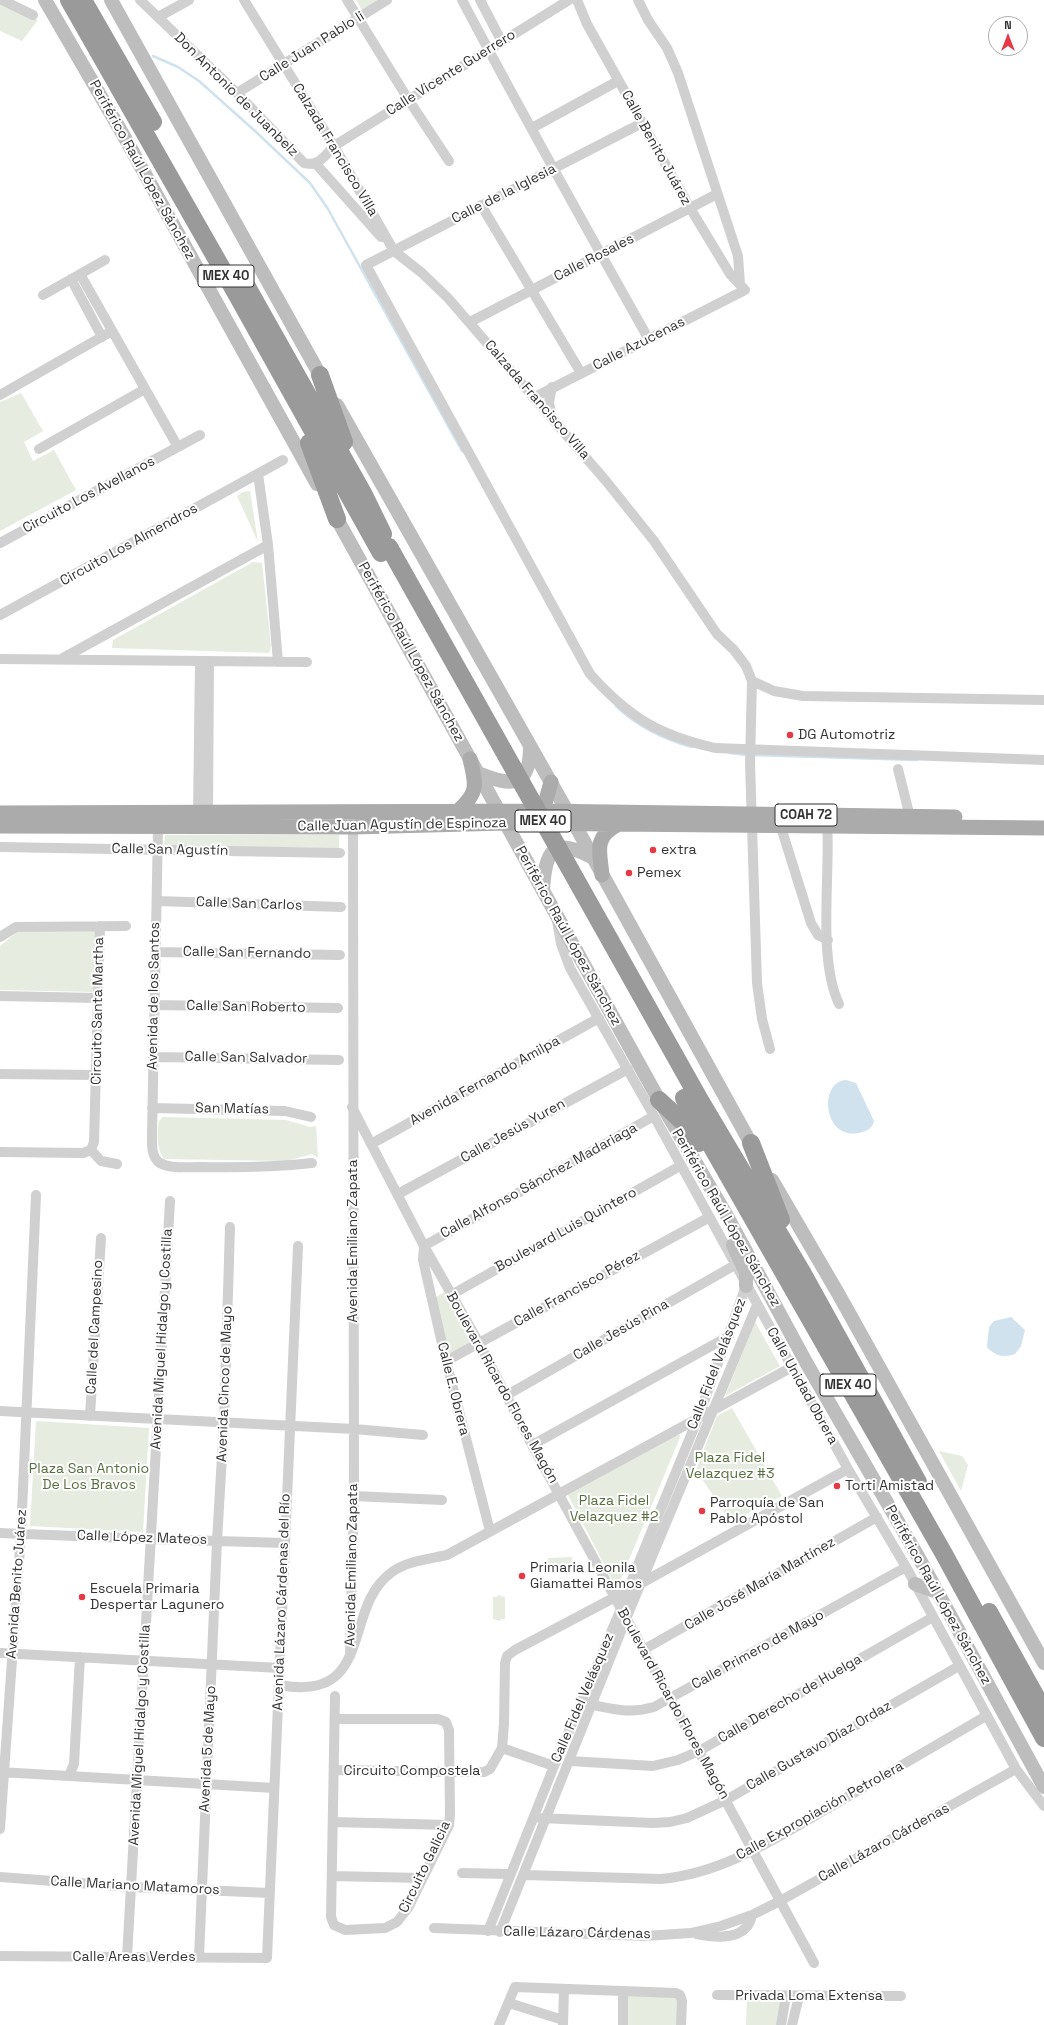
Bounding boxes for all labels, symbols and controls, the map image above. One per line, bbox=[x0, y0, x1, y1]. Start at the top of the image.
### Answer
street label: Calle Juan Pablo Ii bbox=[257, 8, 367, 86]
north arrow bbox=[988, 16, 1028, 56]
text: N bbox=[1004, 18, 1012, 32]
street label: Calle Vicente Guerrero bbox=[383, 26, 519, 120]
street label: Don Antonio de Juanbelz bbox=[170, 29, 302, 161]
street label: Periférico Raúl López Sánchez bbox=[86, 77, 198, 263]
street label: Calzada Francisco Villa bbox=[289, 80, 381, 220]
street label: Calle Benito Juárez bbox=[617, 88, 695, 208]
street label: Calle de la Iglesia bbox=[449, 160, 559, 228]
street label: Calle Rosales bbox=[551, 231, 637, 285]
road number: MEX 40 bbox=[198, 265, 254, 287]
street label: Calle Azucenas bbox=[590, 314, 688, 374]
street label: Calzada Francisco Villa bbox=[481, 337, 593, 463]
street label: Circuito Los Avellanos bbox=[20, 453, 158, 537]
street label: Circuito Los Almendros bbox=[57, 500, 201, 590]
street label: Periférico Raúl López Sánchez bbox=[355, 559, 467, 745]
place label: DG Automotriz bbox=[798, 727, 895, 743]
marker: DG Automotriz bbox=[785, 730, 795, 740]
road number: COAH 72 bbox=[775, 804, 837, 826]
road number: MEX 40 bbox=[515, 810, 571, 832]
street label: Calle Juan Agustín de Espinoza bbox=[297, 815, 507, 835]
street label: Calle San Agustín bbox=[112, 841, 228, 859]
place label: extra bbox=[661, 842, 697, 858]
street label: Periférico Raúl López Sánchez bbox=[512, 843, 624, 1029]
marker: extra bbox=[648, 845, 658, 855]
place label: Pemex bbox=[637, 865, 682, 881]
marker: Pemex bbox=[624, 868, 634, 878]
street label: Calle San Carlos bbox=[196, 894, 302, 914]
street label: Avenida de los Santos bbox=[144, 922, 164, 1070]
street label: Circuito Santa Martha bbox=[88, 937, 108, 1085]
street label: Calle San Fernando bbox=[183, 943, 311, 963]
street label: Calle San Roberto bbox=[186, 998, 306, 1016]
street label: Avenida Fernando Amilpa bbox=[407, 1033, 563, 1129]
street label: Calle San Salvador bbox=[184, 1049, 308, 1067]
street label: Calle Jesús Yuren bbox=[458, 1095, 568, 1167]
street label: San Matías bbox=[195, 1100, 269, 1118]
street label: Calle Alfonso Sánchez Madariaga bbox=[438, 1120, 640, 1242]
street label: Periférico Raúl López Sánchez bbox=[668, 1126, 784, 1310]
street label: Avenida Emiliano Zapata bbox=[345, 1159, 361, 1323]
street label: Boulevard Luis Quintero bbox=[492, 1184, 640, 1276]
street label: Avenida Miguel Hidalgo y Costilla bbox=[148, 1228, 176, 1450]
street label: Calle Francisco Pérez bbox=[511, 1247, 643, 1331]
street label: Calle del Campesino bbox=[83, 1259, 107, 1395]
street label: Boulevard Ricardo Flores Magón bbox=[442, 1289, 562, 1487]
street label: Calle Jesús Pina bbox=[570, 1296, 672, 1364]
street label: Calle Fidel Velásquez bbox=[684, 1296, 750, 1432]
street label: Avenida Cinco de Mayo bbox=[214, 1305, 236, 1463]
street label: Calle Unidad Obrera bbox=[763, 1324, 841, 1448]
street label: Calle E. Obrera bbox=[433, 1341, 473, 1437]
road number: MEX 40 bbox=[820, 1374, 876, 1396]
park label: Plaza Fidel Velazquez #3 bbox=[686, 1450, 774, 1482]
park label: Plaza San Antonio De Los Bravos bbox=[29, 1461, 149, 1494]
place label: Torti Amistad bbox=[845, 1478, 934, 1494]
marker: Torti Amistad bbox=[832, 1481, 842, 1491]
street label: Avenida Emiliano Zapata bbox=[342, 1483, 362, 1647]
street label: Avenida Lázaro Cárdenas del Río bbox=[270, 1493, 294, 1711]
park label: Plaza Fidel Velazquez #2 bbox=[570, 1493, 658, 1526]
place label: Parroquía de San Pablo Apóstol bbox=[710, 1495, 824, 1528]
street label: Periférico Raúl López Sánchez bbox=[882, 1502, 994, 1688]
marker: Parroquía de San Pablo Apóstol bbox=[697, 1506, 707, 1516]
street label: Avenida Benito Juárez bbox=[3, 1509, 31, 1659]
street label: Calle López Mateos bbox=[77, 1527, 207, 1549]
street label: Calle José María Martínez bbox=[682, 1534, 838, 1634]
place label: Primaria Leonila Giamattei Ramos bbox=[530, 1560, 642, 1592]
marker: Primaria Leonila Giamattei Ramos bbox=[517, 1571, 527, 1581]
place label: Escuela Primaria Despertar Lagunero bbox=[90, 1581, 224, 1614]
marker: Escuela Primaria Despertar Lagunero bbox=[77, 1592, 87, 1602]
street label: Boulevard Ricardo Flores Magón bbox=[613, 1605, 733, 1803]
street label: Calle Primero de Mayo bbox=[689, 1607, 827, 1693]
street label: Avenida Miguel Hidalgo y Costilla bbox=[126, 1624, 154, 1846]
street label: Calle Fidel Velásquez bbox=[548, 1631, 618, 1765]
street label: Calle Derecho de Huelga bbox=[715, 1651, 865, 1747]
street label: Avenida 5 de Mayo bbox=[196, 1685, 220, 1813]
street label: Calle Gustavo Díaz Ordaz bbox=[743, 1698, 895, 1794]
street label: Calle Expropiación Petrolera bbox=[733, 1758, 907, 1864]
street label: Circuito Compostela bbox=[344, 1763, 480, 1779]
street label: Calle Lázaro Cárdenas bbox=[815, 1800, 953, 1886]
street label: Circuito Galicia bbox=[395, 1818, 455, 1916]
street label: Calle Mariano Matamoros bbox=[50, 1873, 220, 1899]
street label: Calle Lázaro Cárdenas bbox=[503, 1923, 651, 1943]
street label: Calle Areas Verdes bbox=[72, 1949, 196, 1965]
street label: Privada Loma Extensa bbox=[735, 1988, 883, 2004]

